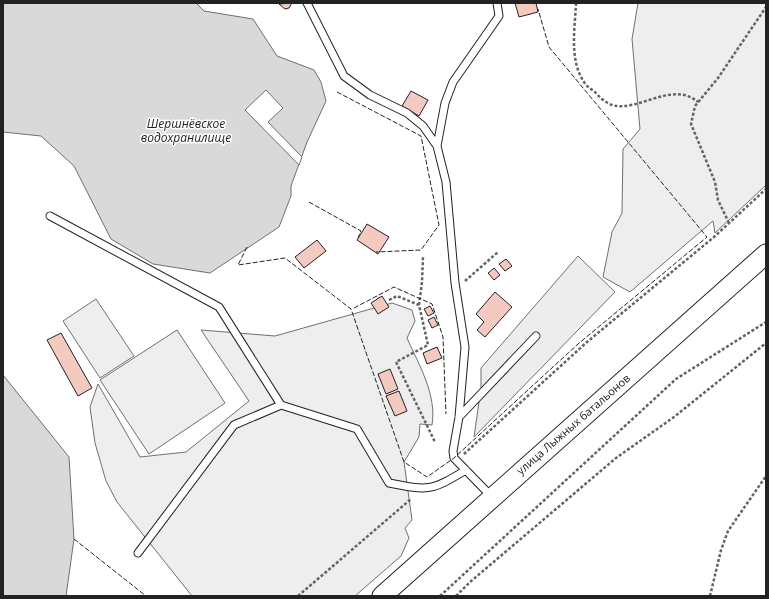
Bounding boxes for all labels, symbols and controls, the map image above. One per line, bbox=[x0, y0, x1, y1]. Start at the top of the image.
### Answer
water label: Шершнёвское водохранилище bbox=[141, 115, 231, 146]
street label: улица Лыжных батальонов bbox=[513, 370, 633, 478]

